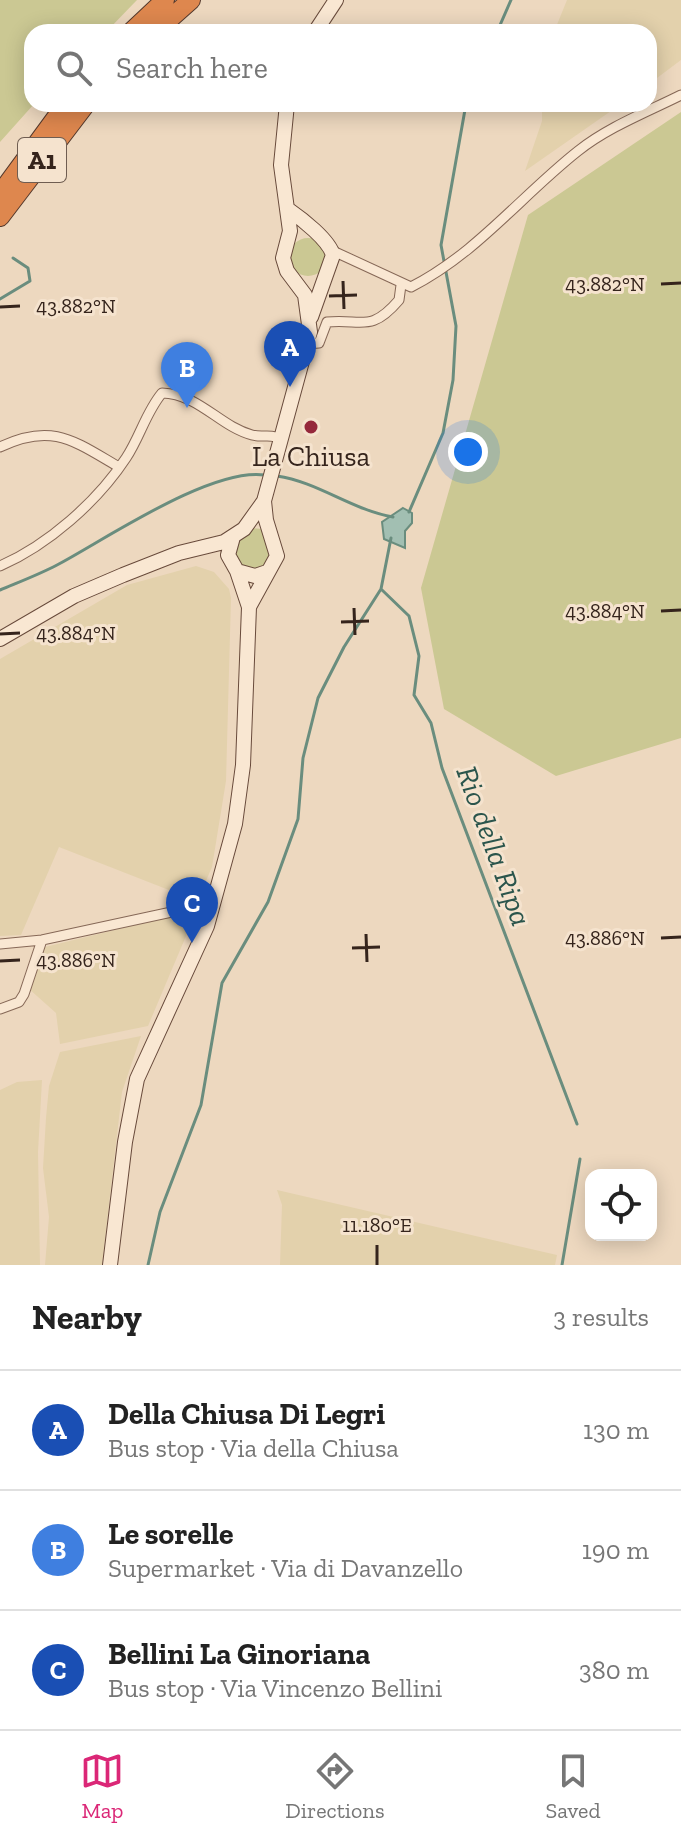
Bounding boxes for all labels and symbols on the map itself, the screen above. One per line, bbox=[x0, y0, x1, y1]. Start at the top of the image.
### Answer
road number: A1 bbox=[18, 138, 66, 182]
text: 43.882°N bbox=[565, 272, 645, 296]
text: 43.882°N bbox=[36, 294, 116, 318]
pin: A bbox=[264, 321, 316, 387]
pin: B bbox=[161, 342, 213, 408]
marker: La Chiusa bbox=[302, 418, 320, 436]
your location bbox=[448, 432, 488, 472]
place label: La Chiusa bbox=[252, 440, 371, 473]
text: 43.884°N bbox=[565, 599, 645, 623]
text: 43.884°N bbox=[36, 621, 116, 645]
water label: Rio della Ripa bbox=[448, 761, 540, 931]
pin: C bbox=[166, 877, 218, 943]
text: 43.886°N bbox=[565, 926, 645, 950]
text: 43.886°N bbox=[36, 948, 116, 972]
text: 11.180°E bbox=[342, 1213, 412, 1237]

